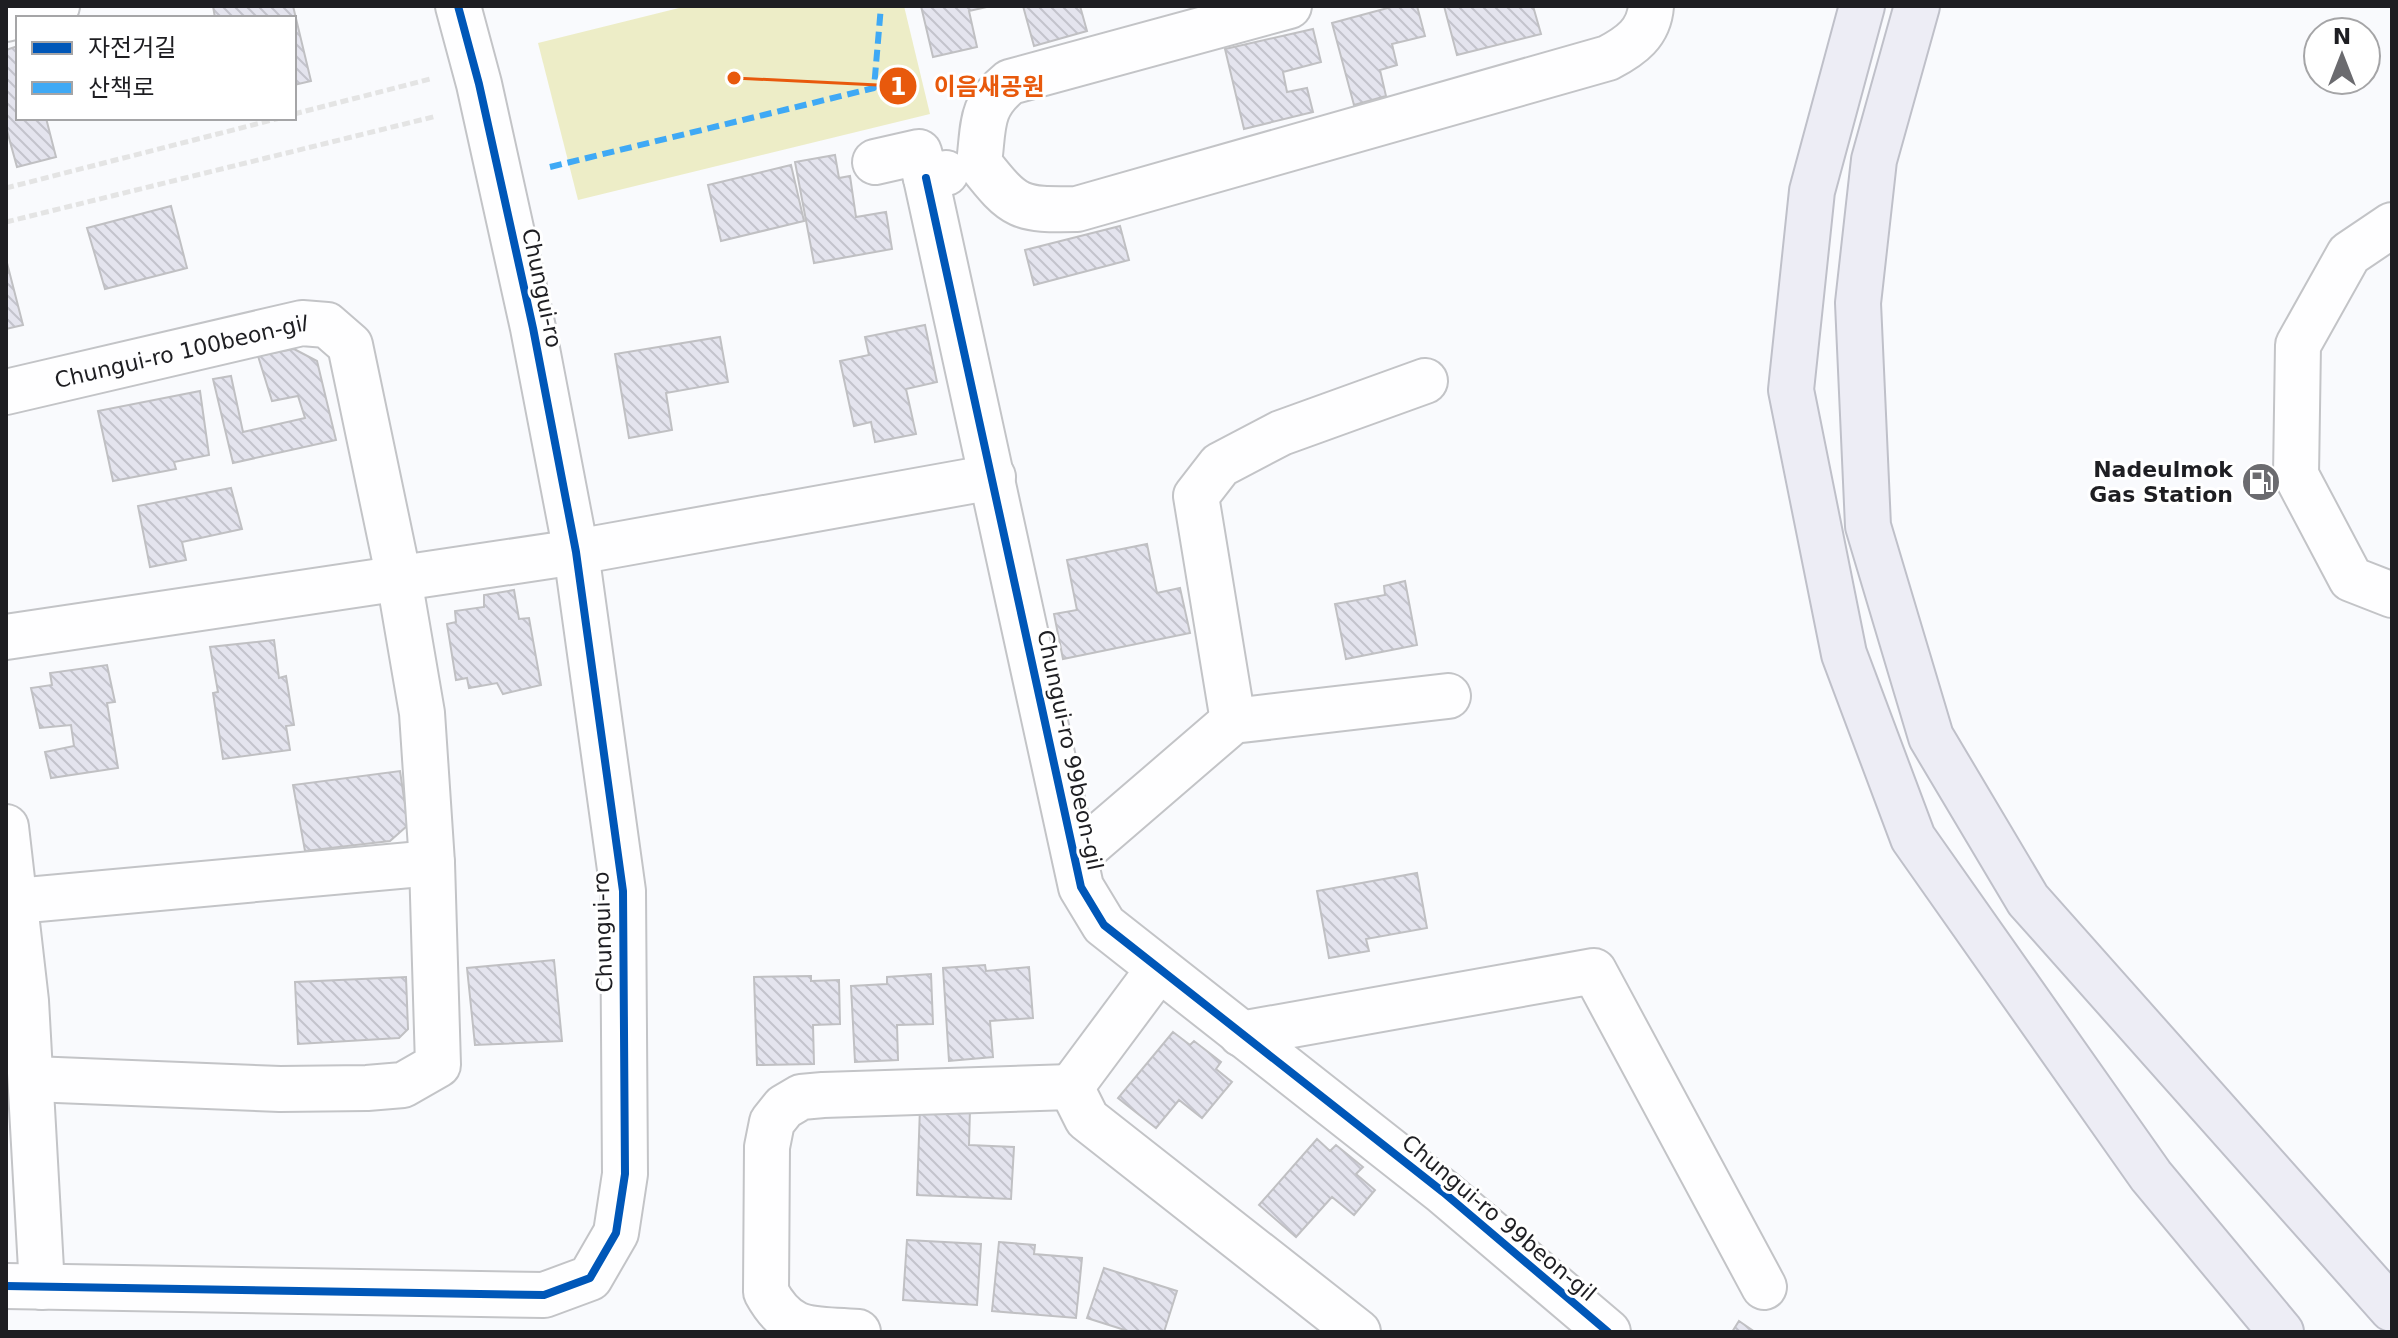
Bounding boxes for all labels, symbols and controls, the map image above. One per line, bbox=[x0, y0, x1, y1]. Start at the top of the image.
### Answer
legend bbox=[16, 16, 296, 120]
north arrow bbox=[2302, 16, 2382, 96]
text: N bbox=[2333, 24, 2351, 49]
text: 자전거길 bbox=[88, 34, 176, 62]
callout: 이음새공원 bbox=[878, 62, 1060, 110]
text: 1 bbox=[890, 73, 906, 101]
text: 이음새공원 bbox=[934, 73, 1044, 101]
text: 산책로 bbox=[88, 74, 154, 102]
street label: Chungui-ro bbox=[517, 226, 567, 350]
street label: Chungui-ro 100beon-gil bbox=[52, 311, 309, 393]
place label: Nadeulmok Gas Station bbox=[2089, 457, 2234, 507]
fuel station icon: Nadeulmok Gas Station bbox=[2240, 461, 2282, 503]
street label: Chungui-ro 99beon-gil bbox=[1032, 627, 1108, 873]
street label: Chungui-ro bbox=[588, 871, 618, 993]
street label: Chungui-ro 99beon-gil bbox=[1397, 1130, 1601, 1306]

